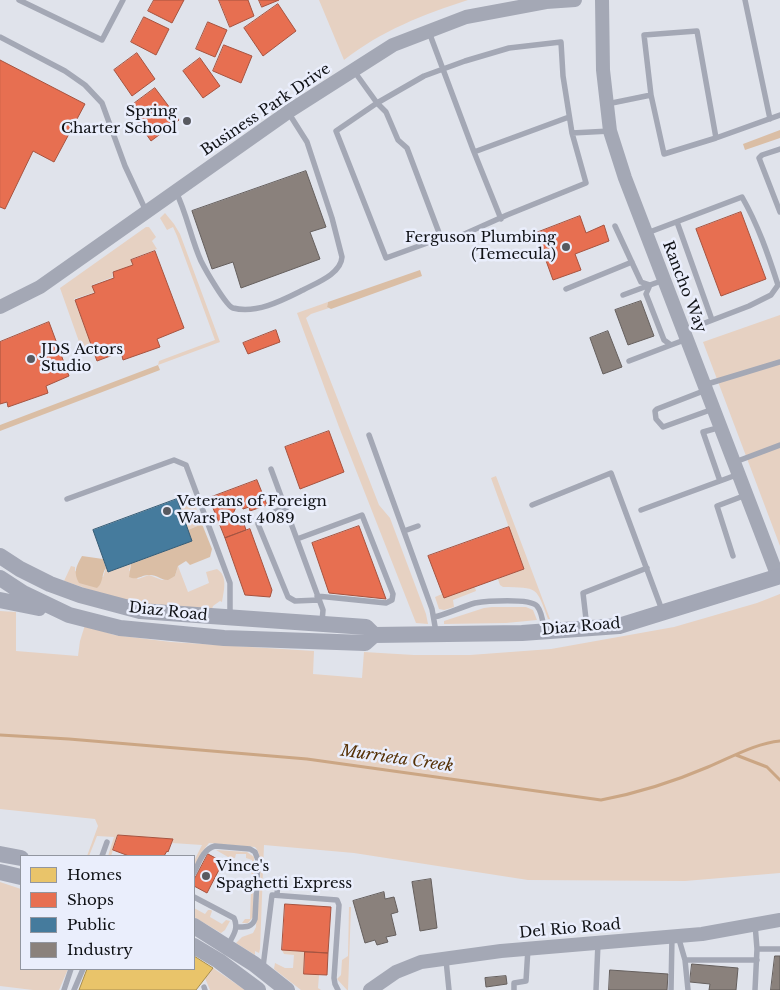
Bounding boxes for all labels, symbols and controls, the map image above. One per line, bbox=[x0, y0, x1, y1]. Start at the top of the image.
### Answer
street label: Business Park Drive bbox=[198, 60, 334, 160]
place label: Spring Charter School bbox=[61, 103, 177, 138]
marker: Spring Charter School bbox=[181, 115, 193, 127]
place label: Ferguson Plumbing (Temecula) bbox=[405, 229, 556, 264]
street label: Rancho Way bbox=[658, 239, 710, 335]
marker: Ferguson Plumbing (Temecula) bbox=[560, 241, 572, 253]
place label: JDS Actors Studio bbox=[41, 341, 123, 376]
marker: JDS Actors Studio bbox=[25, 353, 37, 365]
place label: Veterans of Foreign Wars Post 4089 bbox=[177, 493, 327, 528]
marker: Veterans of Foreign Wars Post 4089 bbox=[161, 505, 173, 517]
street label: Diaz Road bbox=[128, 599, 208, 625]
street label: Diaz Road bbox=[541, 615, 621, 639]
water label: Murrieta Creek bbox=[339, 742, 455, 776]
legend bbox=[20, 855, 195, 970]
place label: Vince's Spaghetti Express bbox=[216, 858, 352, 893]
text: Homes bbox=[67, 865, 122, 884]
marker: Vince's Spaghetti Express bbox=[200, 870, 212, 882]
text: Shops bbox=[67, 890, 114, 909]
text: Public bbox=[67, 915, 115, 934]
street label: Del Rio Road bbox=[518, 916, 622, 942]
text: Industry bbox=[67, 940, 133, 959]

